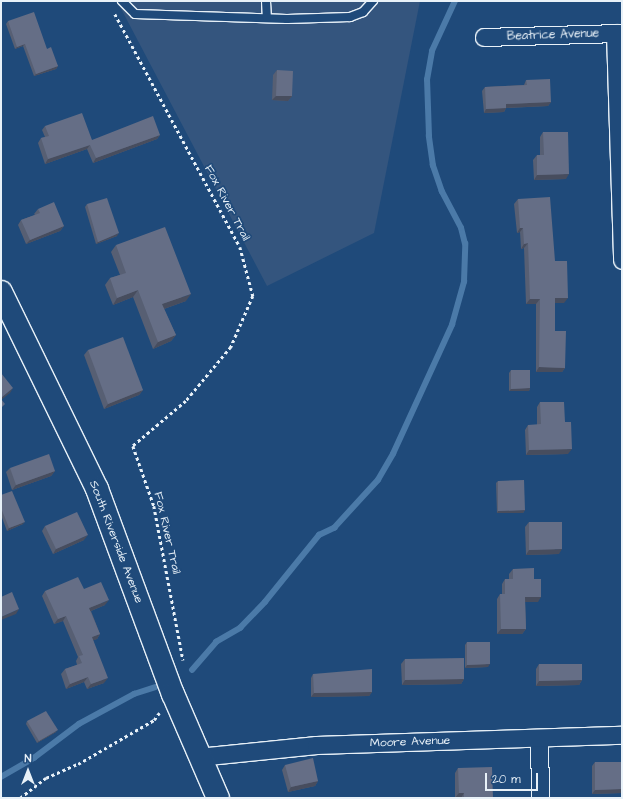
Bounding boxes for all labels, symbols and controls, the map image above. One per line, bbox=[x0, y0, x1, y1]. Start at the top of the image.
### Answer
street label: Beatrice Avenue bbox=[507, 26, 599, 44]
street label: Fox River Trail bbox=[201, 163, 253, 243]
street label: South Riverside Avenue bbox=[86, 479, 146, 605]
street label: Fox River Trail bbox=[151, 490, 183, 576]
street label: Moore Avenue bbox=[370, 733, 450, 751]
north arrow bbox=[8, 751, 48, 791]
text: N bbox=[25, 751, 31, 766]
scale bar bbox=[487, 765, 540, 791]
text: 20 m bbox=[492, 771, 521, 788]

